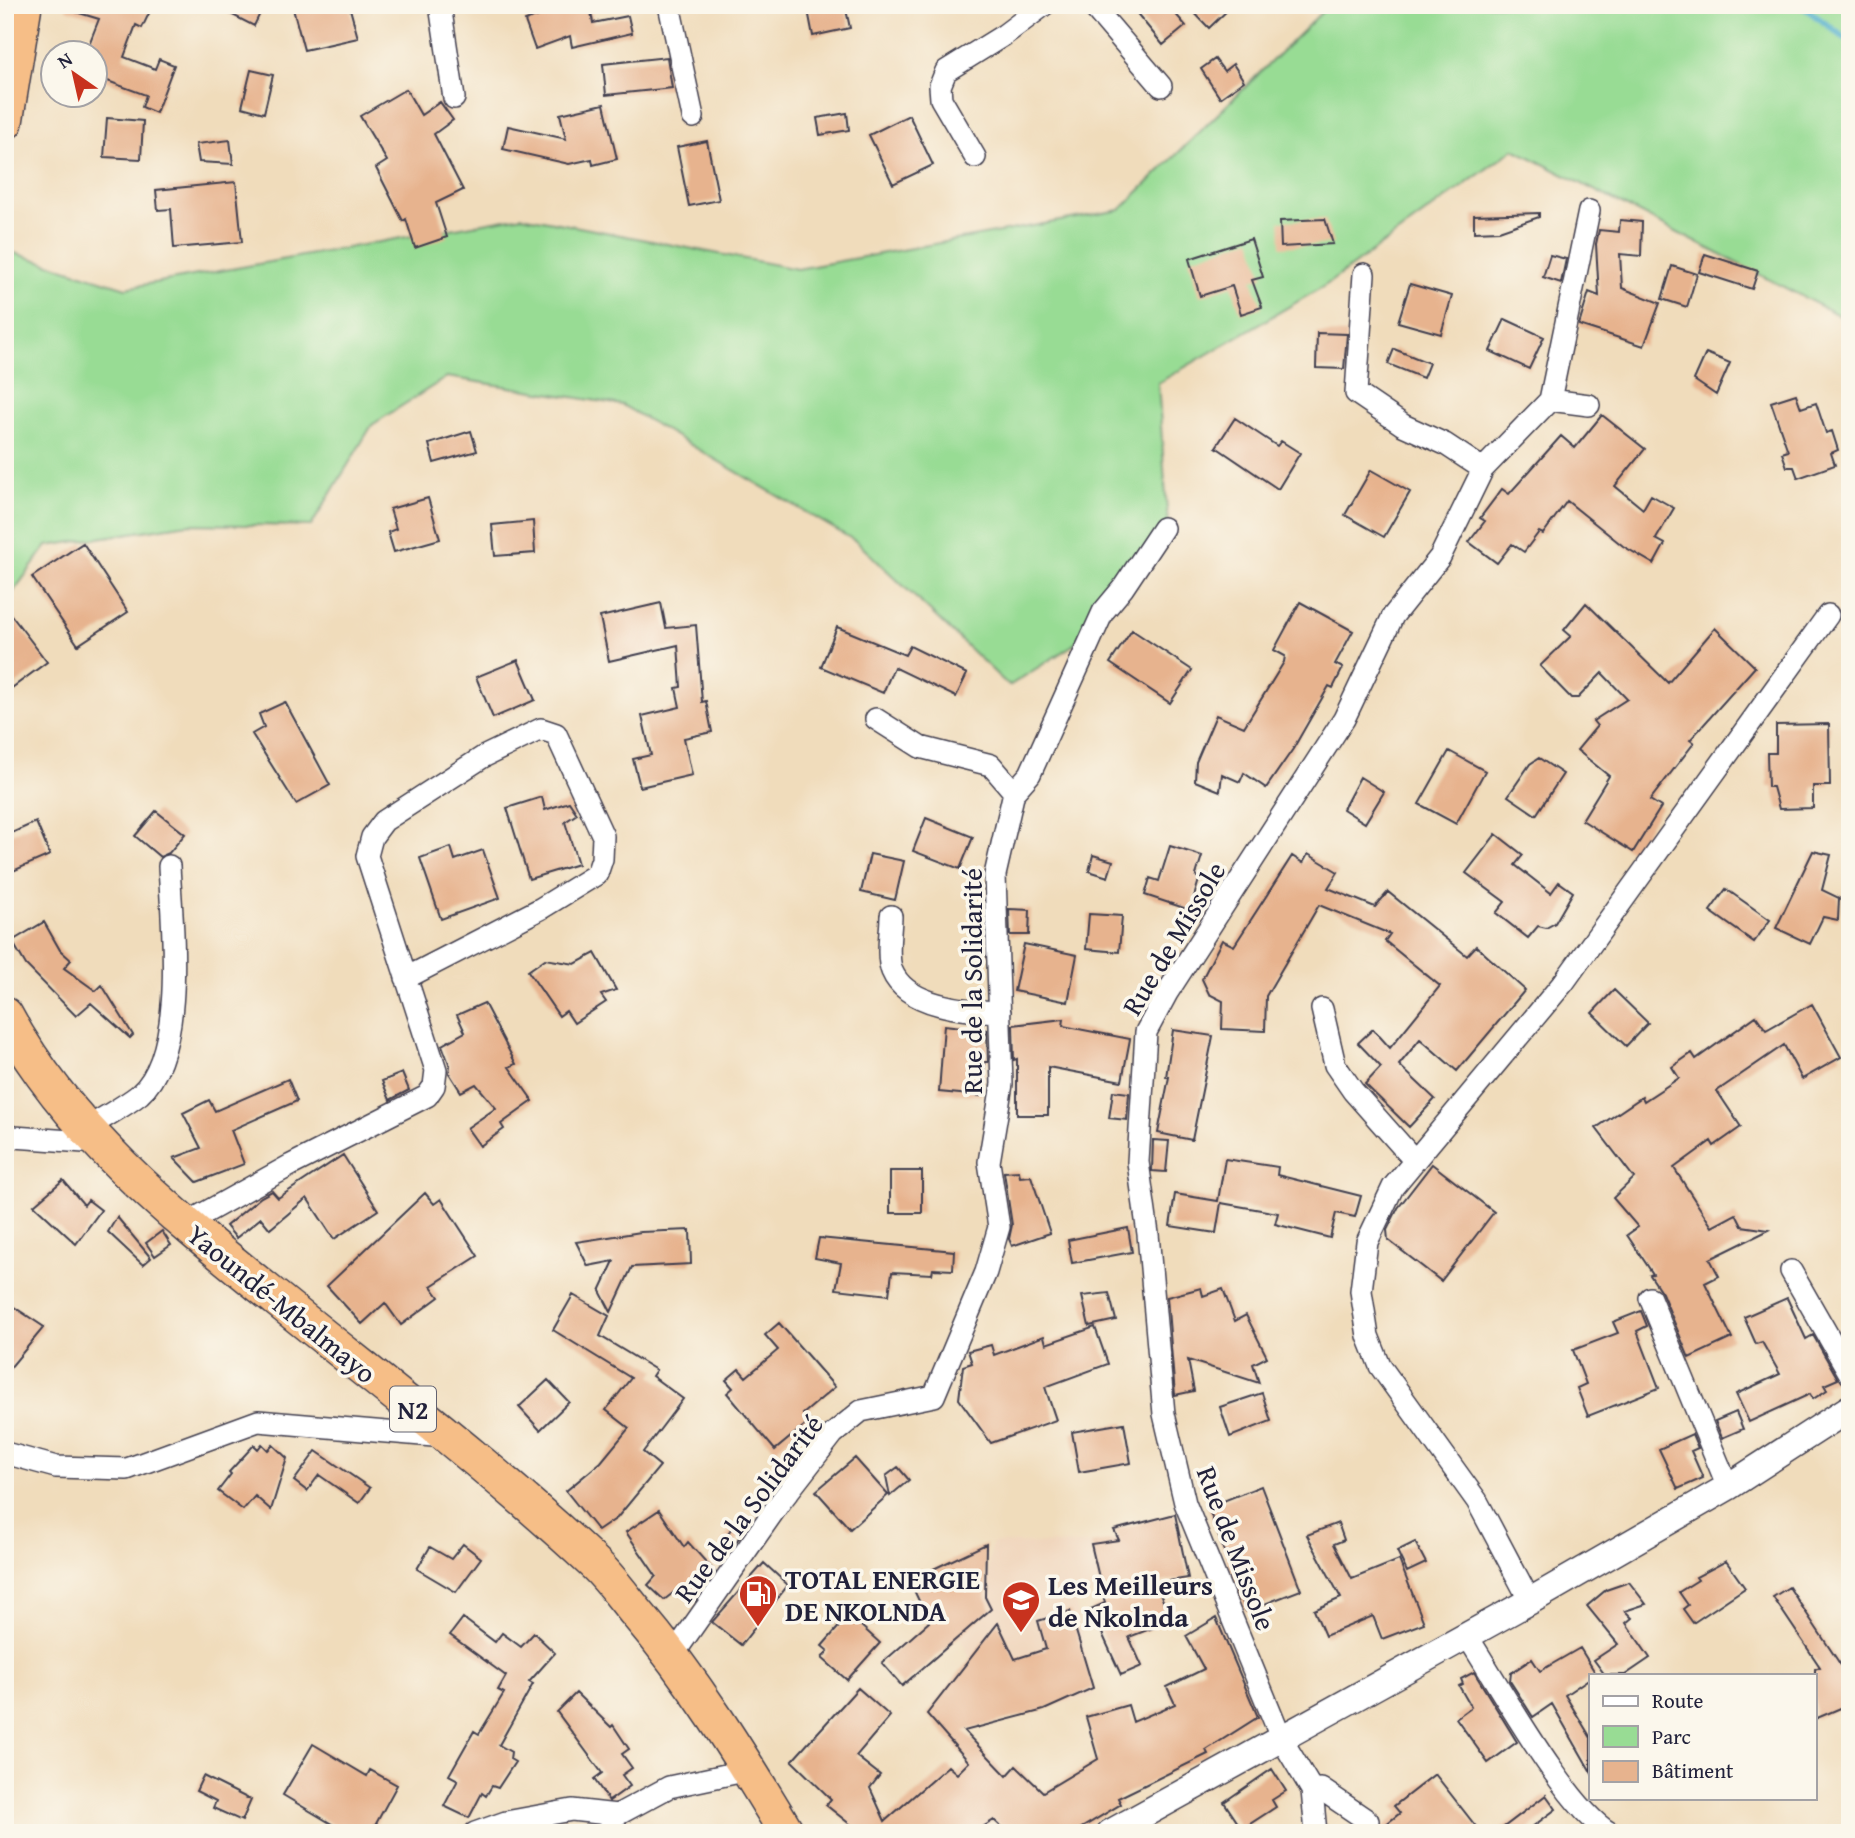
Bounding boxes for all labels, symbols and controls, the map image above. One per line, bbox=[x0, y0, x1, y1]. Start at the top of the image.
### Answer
north arrow bbox=[38, 38, 108, 108]
text: N bbox=[51, 45, 78, 75]
street label: Rue de Missole bbox=[1111, 853, 1235, 1023]
street label: Rue de la Solidarité bbox=[951, 868, 992, 1094]
street label: Yaoundé-Mbalmayo bbox=[178, 1214, 386, 1392]
road number: N2 bbox=[390, 1386, 436, 1432]
street label: Rue de la Solidarité bbox=[664, 1405, 832, 1611]
street label: Rue de Missole bbox=[1187, 1460, 1287, 1636]
place label: TOTAL ENERGIE DE NKOLNDA bbox=[785, 1558, 980, 1631]
place label: Les Meilleurs de Nkolnda bbox=[1048, 1564, 1213, 1637]
fuel station icon: TOTAL ENERGIE DE NKOLNDA bbox=[737, 1573, 779, 1628]
school or university icon: Les Meilleurs de Nkolnda bbox=[1000, 1579, 1042, 1634]
legend bbox=[1589, 1674, 1816, 1800]
text: Route bbox=[1652, 1685, 1704, 1716]
text: Parc bbox=[1652, 1721, 1691, 1752]
text: Bâtiment bbox=[1652, 1755, 1734, 1786]

